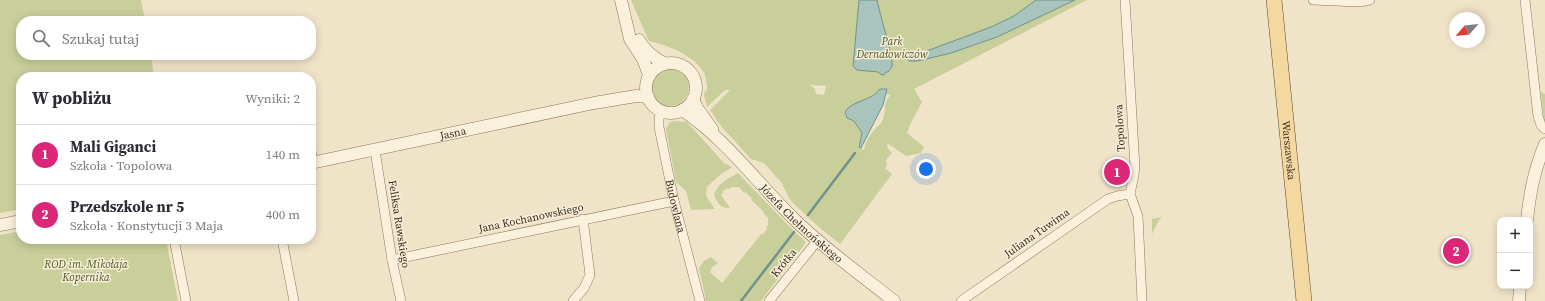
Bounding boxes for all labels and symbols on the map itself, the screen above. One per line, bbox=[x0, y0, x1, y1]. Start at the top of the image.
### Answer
north arrow bbox=[1449, 12, 1485, 48]
park label: Park Dernałowiczów bbox=[855, 34, 929, 62]
street label: Topolowa bbox=[1111, 104, 1129, 152]
street label: Warszawska bbox=[1279, 120, 1299, 181]
street label: Jasna bbox=[437, 123, 468, 143]
pin: 1 bbox=[1104, 157, 1130, 187]
your location bbox=[916, 159, 936, 179]
street label: Budowlana bbox=[662, 178, 690, 235]
street label: Feliksa Rawskiego bbox=[385, 179, 413, 269]
street label: Józefa Chełmońskiego bbox=[756, 180, 846, 266]
street label: Jana Kochanowskiego bbox=[476, 200, 585, 237]
street label: Juliana Tuwima bbox=[1000, 205, 1073, 262]
pin: 2 bbox=[1443, 236, 1469, 266]
street label: Krótka bbox=[768, 245, 800, 281]
park label: ROD im. Mikołaja Kopernika bbox=[43, 257, 128, 285]

